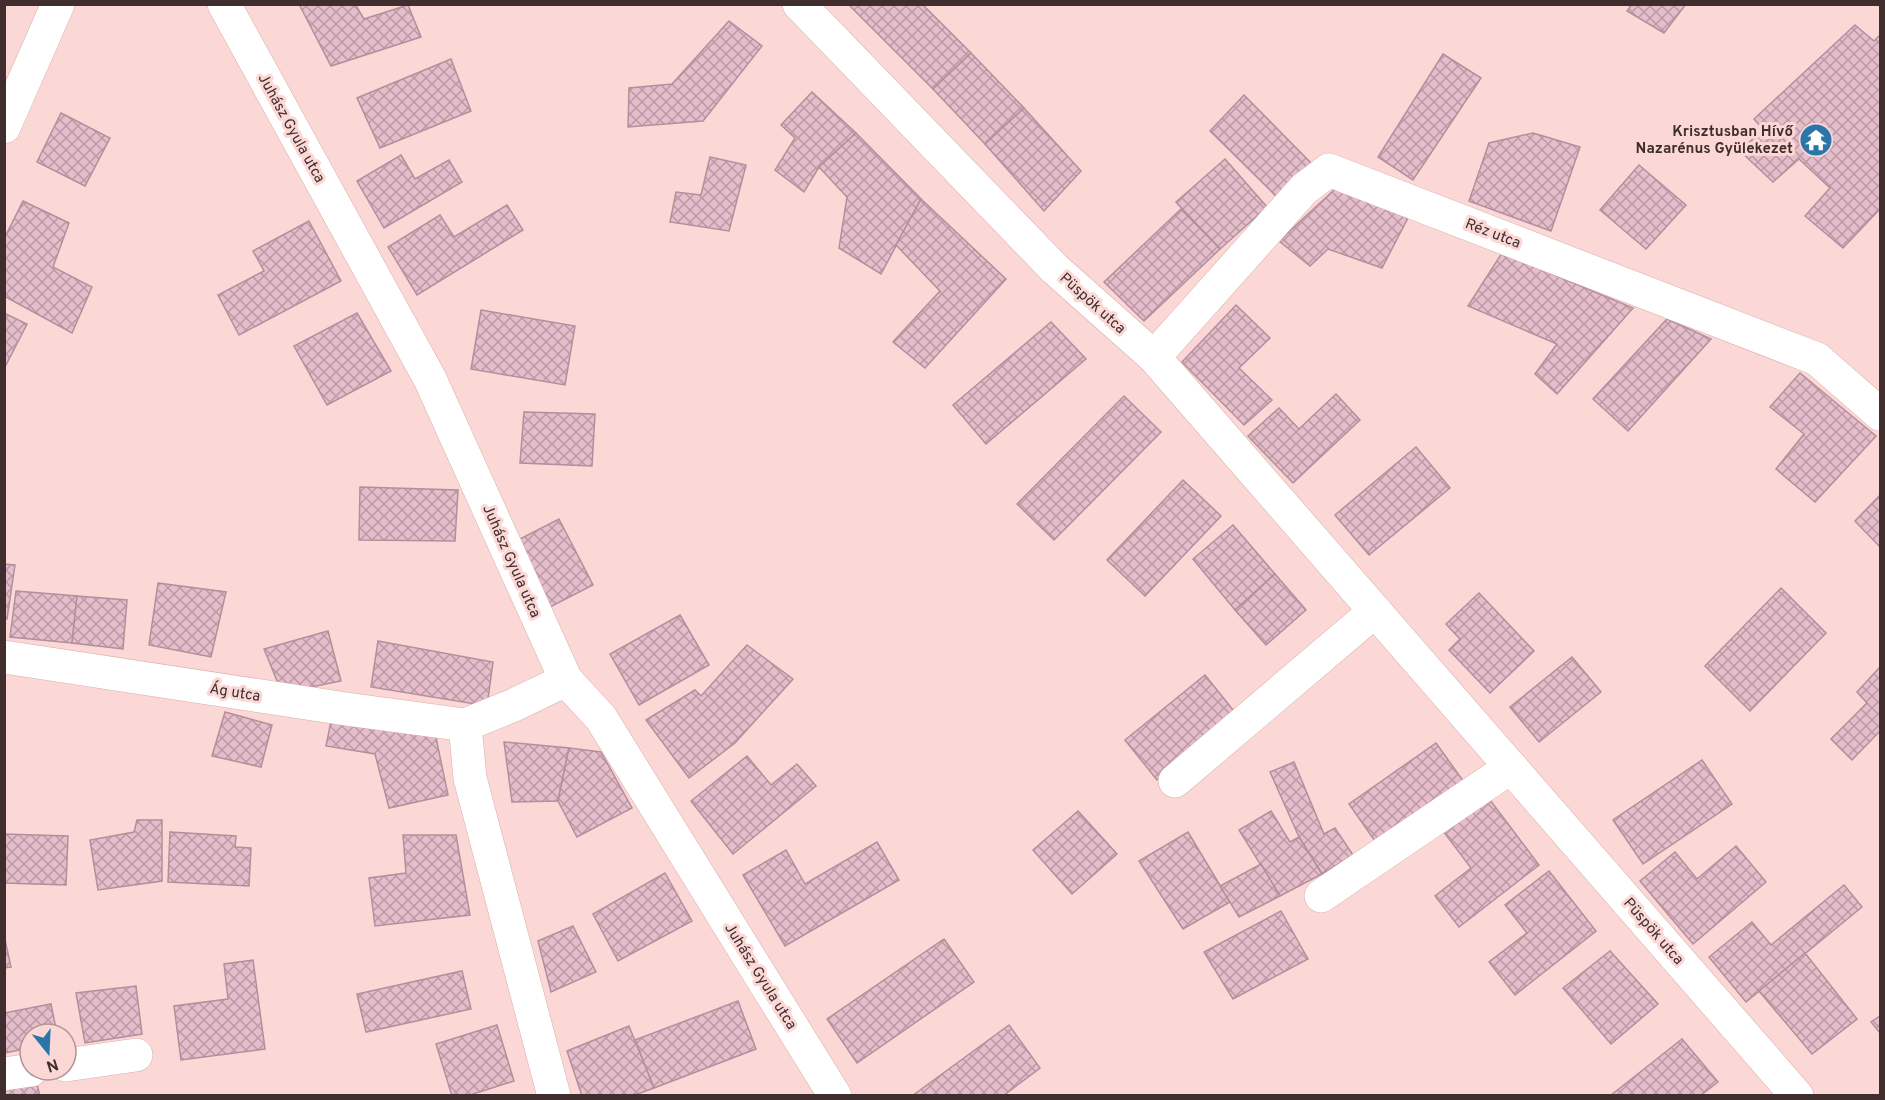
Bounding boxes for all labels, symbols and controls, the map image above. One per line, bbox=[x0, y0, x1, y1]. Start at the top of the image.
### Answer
street label: Juhász Gyula utca bbox=[253, 71, 329, 187]
temple icon: Krisztusban Hívő Nazarénus Gyülekezet bbox=[1798, 122, 1834, 158]
place label: Krisztusban Hívő Nazarénus Gyülekezet bbox=[1636, 123, 1794, 159]
street label: Réz utca bbox=[1462, 215, 1523, 254]
street label: Püspök utca bbox=[1055, 269, 1129, 339]
street label: Juhász Gyula utca bbox=[477, 502, 544, 621]
street label: Ág utca bbox=[208, 679, 262, 707]
street label: Püspök utca bbox=[1619, 895, 1687, 969]
street label: Juhász Gyula utca bbox=[719, 920, 800, 1034]
north arrow bbox=[18, 1022, 78, 1082]
text: N bbox=[43, 1053, 61, 1076]

